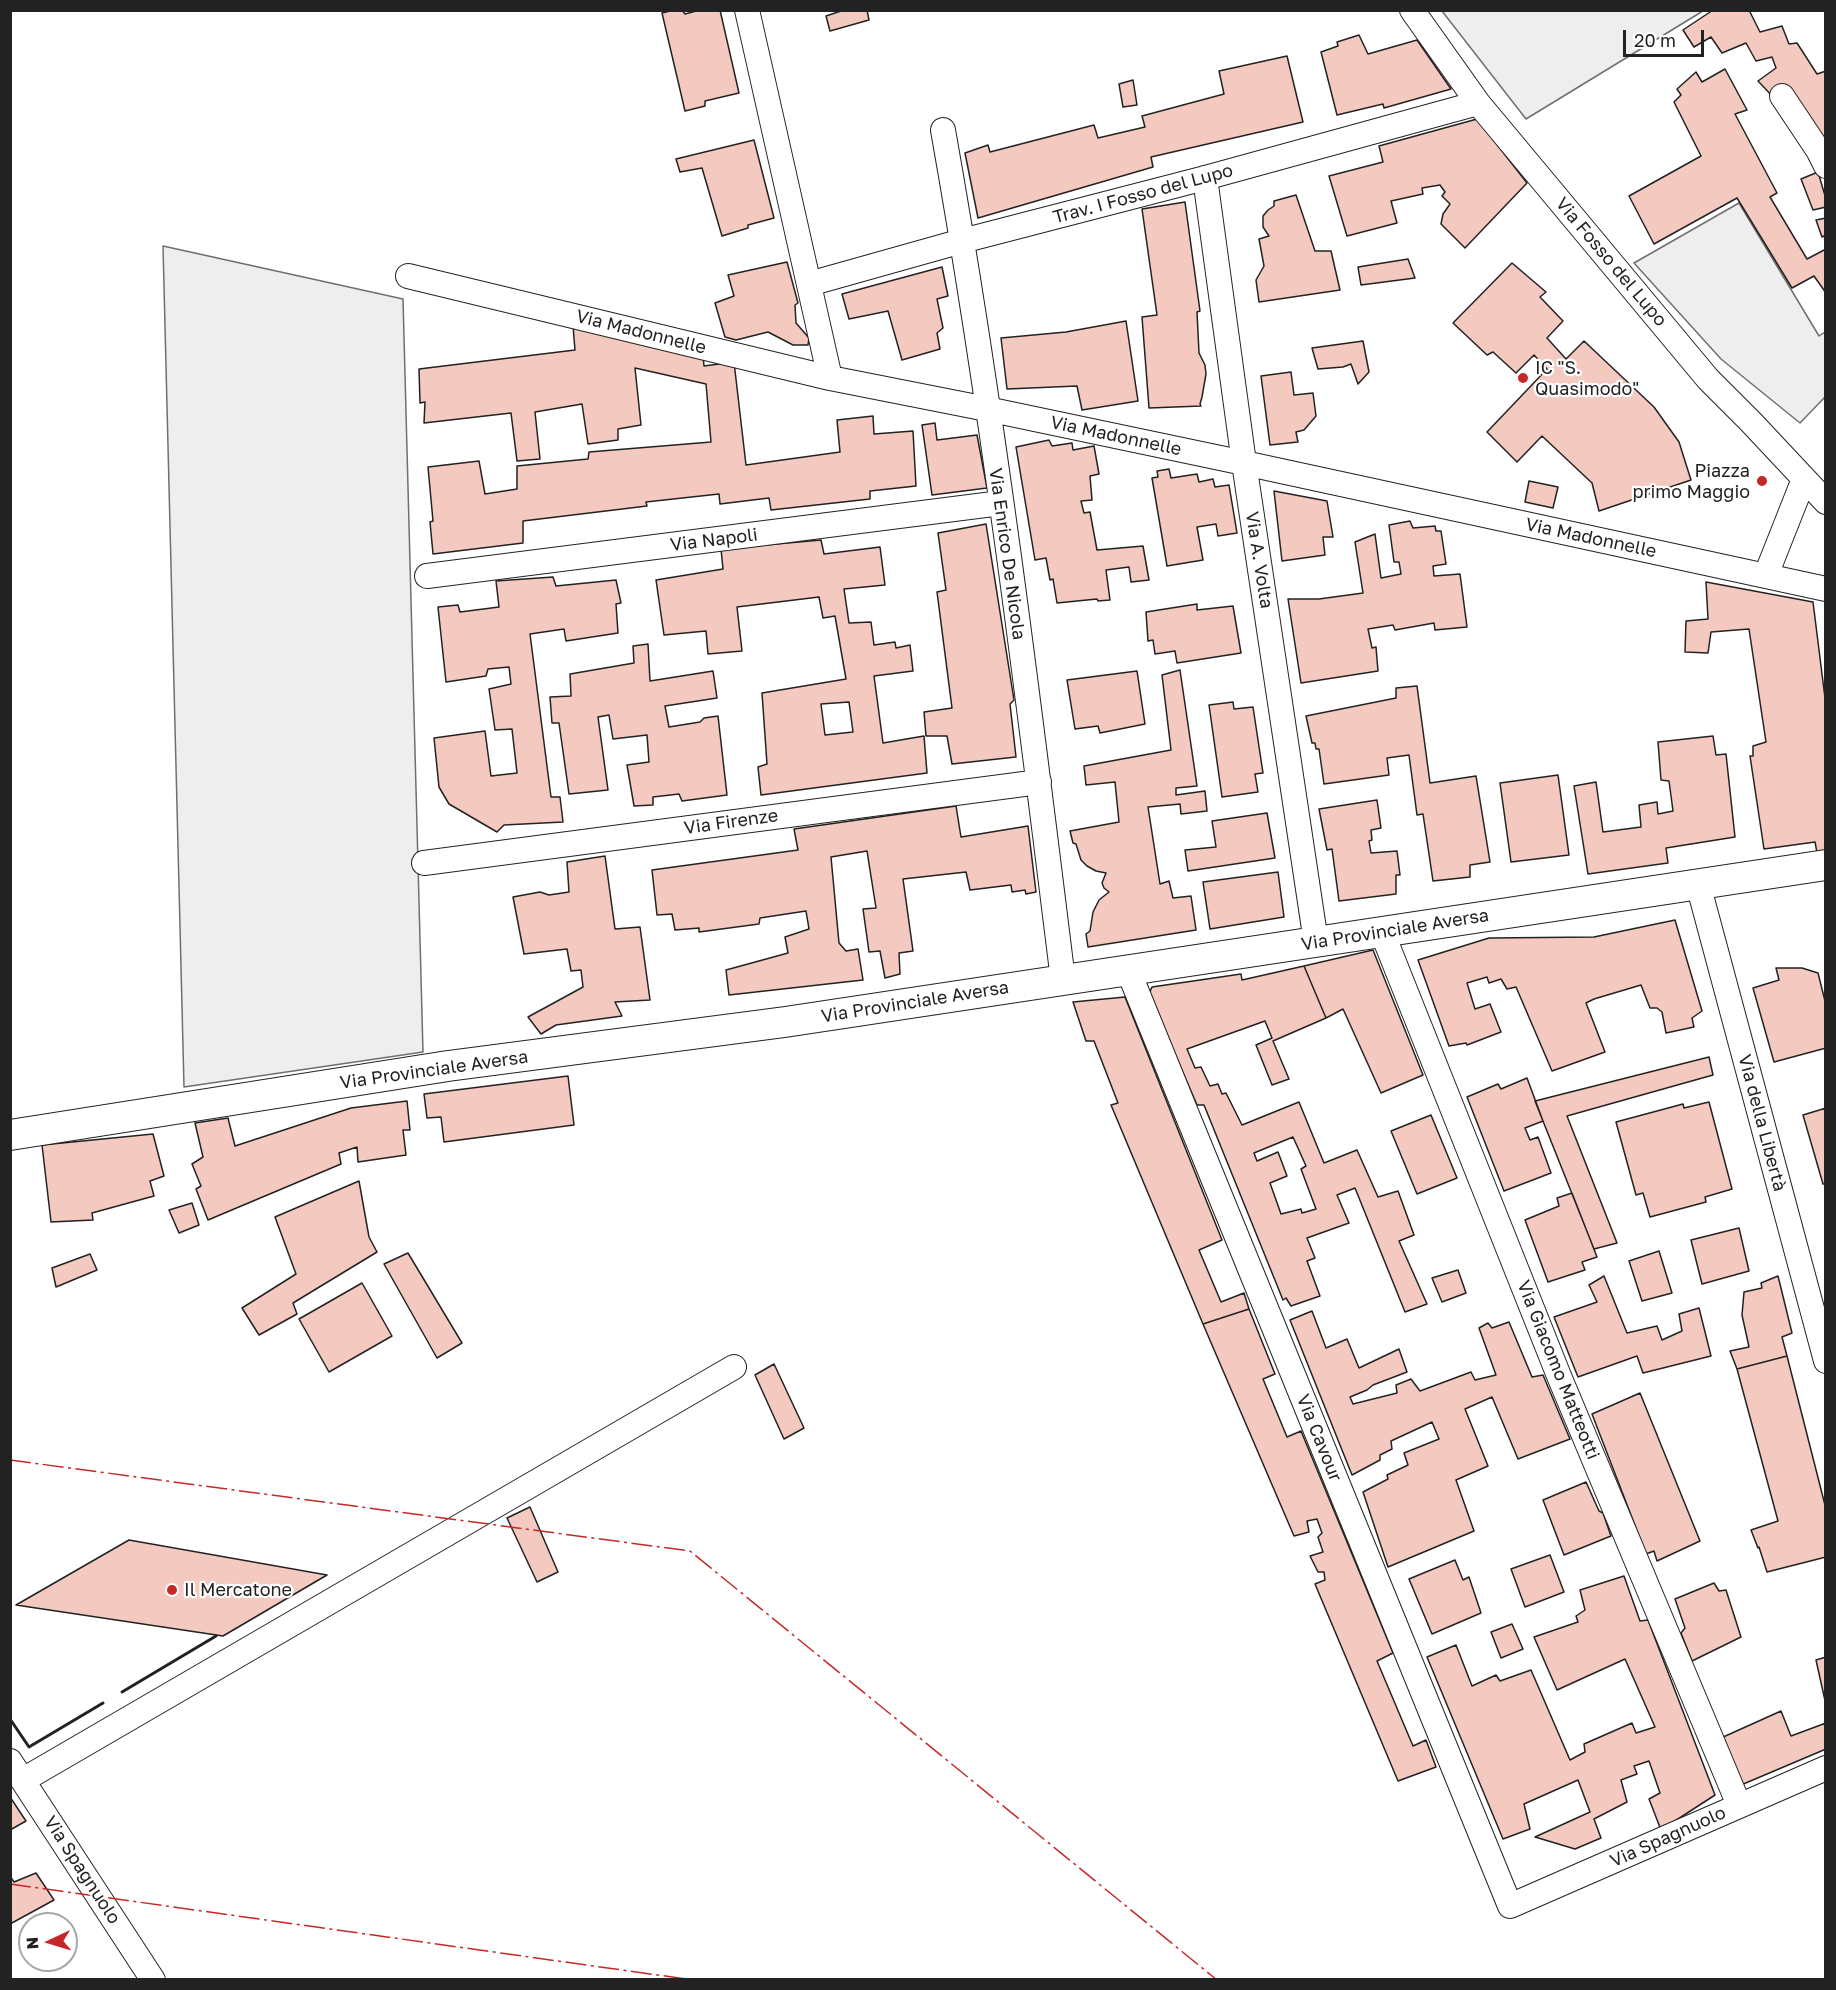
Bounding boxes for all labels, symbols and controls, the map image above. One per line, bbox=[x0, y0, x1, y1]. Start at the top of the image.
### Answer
scale bar bbox=[1626, 18, 1707, 56]
text: 20 m bbox=[1634, 29, 1676, 51]
street label: Trav. I Fosso del Lupo bbox=[1051, 160, 1235, 228]
street label: Via Fosso del Lupo bbox=[1551, 193, 1671, 331]
street label: Via Madonnelle bbox=[574, 305, 708, 359]
place label: IC "S. Quasimodo" bbox=[1535, 357, 1639, 400]
marker: IC "S. Quasimodo" bbox=[1516, 371, 1530, 385]
street label: Via Madonnelle bbox=[1048, 412, 1184, 460]
place label: Piazza primo Maggio bbox=[1632, 460, 1750, 502]
street label: Via Enrico De Nicola bbox=[984, 467, 1030, 641]
marker: Piazza primo Maggio bbox=[1755, 474, 1769, 488]
street label: Via A. Volta bbox=[1241, 510, 1277, 610]
street label: Via Madonnelle bbox=[1523, 514, 1659, 562]
street label: Via Napoli bbox=[669, 524, 759, 556]
street label: Via Firenze bbox=[682, 805, 780, 839]
street label: Via Provinciale Aversa bbox=[1300, 904, 1490, 956]
street label: Via Provinciale Aversa bbox=[820, 976, 1010, 1028]
street label: Via Provinciale Aversa bbox=[339, 1046, 529, 1094]
street label: Via della Libertà bbox=[1733, 1052, 1791, 1194]
street label: Via Giacomo Matteotti bbox=[1512, 1277, 1604, 1463]
street label: Via Cavour bbox=[1292, 1391, 1346, 1485]
place label: Il Mercatone bbox=[184, 1579, 292, 1601]
marker: Il Mercatone bbox=[165, 1583, 179, 1597]
street label: Via Spagnuolo bbox=[1607, 1802, 1729, 1872]
street label: Via Spagnuolo bbox=[39, 1812, 125, 1928]
north arrow bbox=[18, 1912, 78, 1972]
text: N bbox=[22, 1936, 42, 1950]

